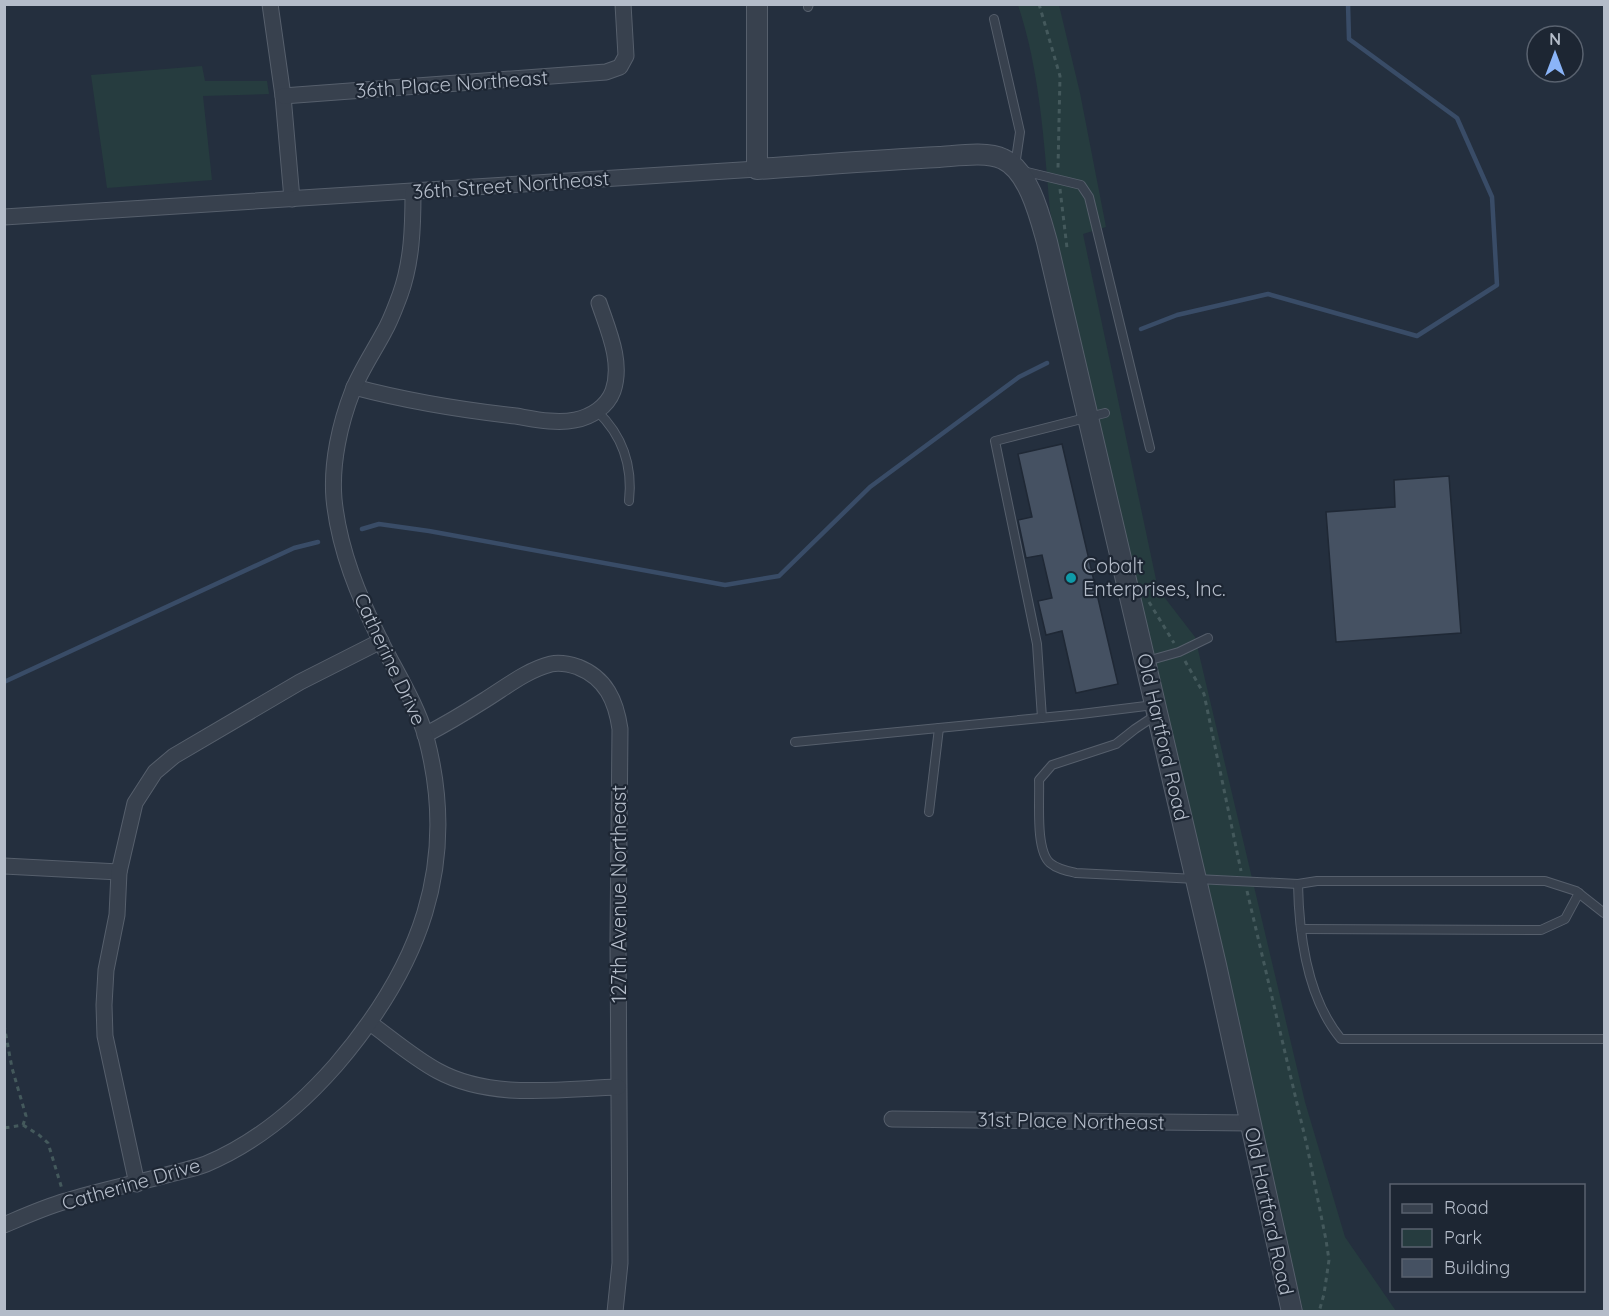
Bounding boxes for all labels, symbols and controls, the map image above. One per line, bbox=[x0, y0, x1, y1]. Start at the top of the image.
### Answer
north arrow bbox=[1525, 24, 1585, 84]
text: N bbox=[1549, 29, 1561, 49]
street label: 36th Place Northeast bbox=[355, 64, 549, 103]
street label: 36th Street Northeast bbox=[412, 165, 610, 204]
place label: Cobalt Enterprises, Inc. bbox=[1083, 553, 1226, 601]
marker: Cobalt Enterprises, Inc. bbox=[1064, 571, 1078, 585]
street label: Catherine Drive bbox=[349, 589, 432, 729]
street label: Old Hartford Road bbox=[1132, 651, 1195, 823]
street label: 127th Avenue Northeast bbox=[606, 785, 631, 1003]
street label: 31st Place Northeast bbox=[977, 1106, 1165, 1135]
street label: Old Hartford Road bbox=[1240, 1125, 1299, 1297]
street label: Catherine Drive bbox=[59, 1152, 203, 1215]
legend bbox=[1390, 1184, 1585, 1292]
text: Road bbox=[1444, 1196, 1489, 1219]
text: Park bbox=[1444, 1226, 1482, 1249]
text: Building bbox=[1444, 1256, 1510, 1279]

